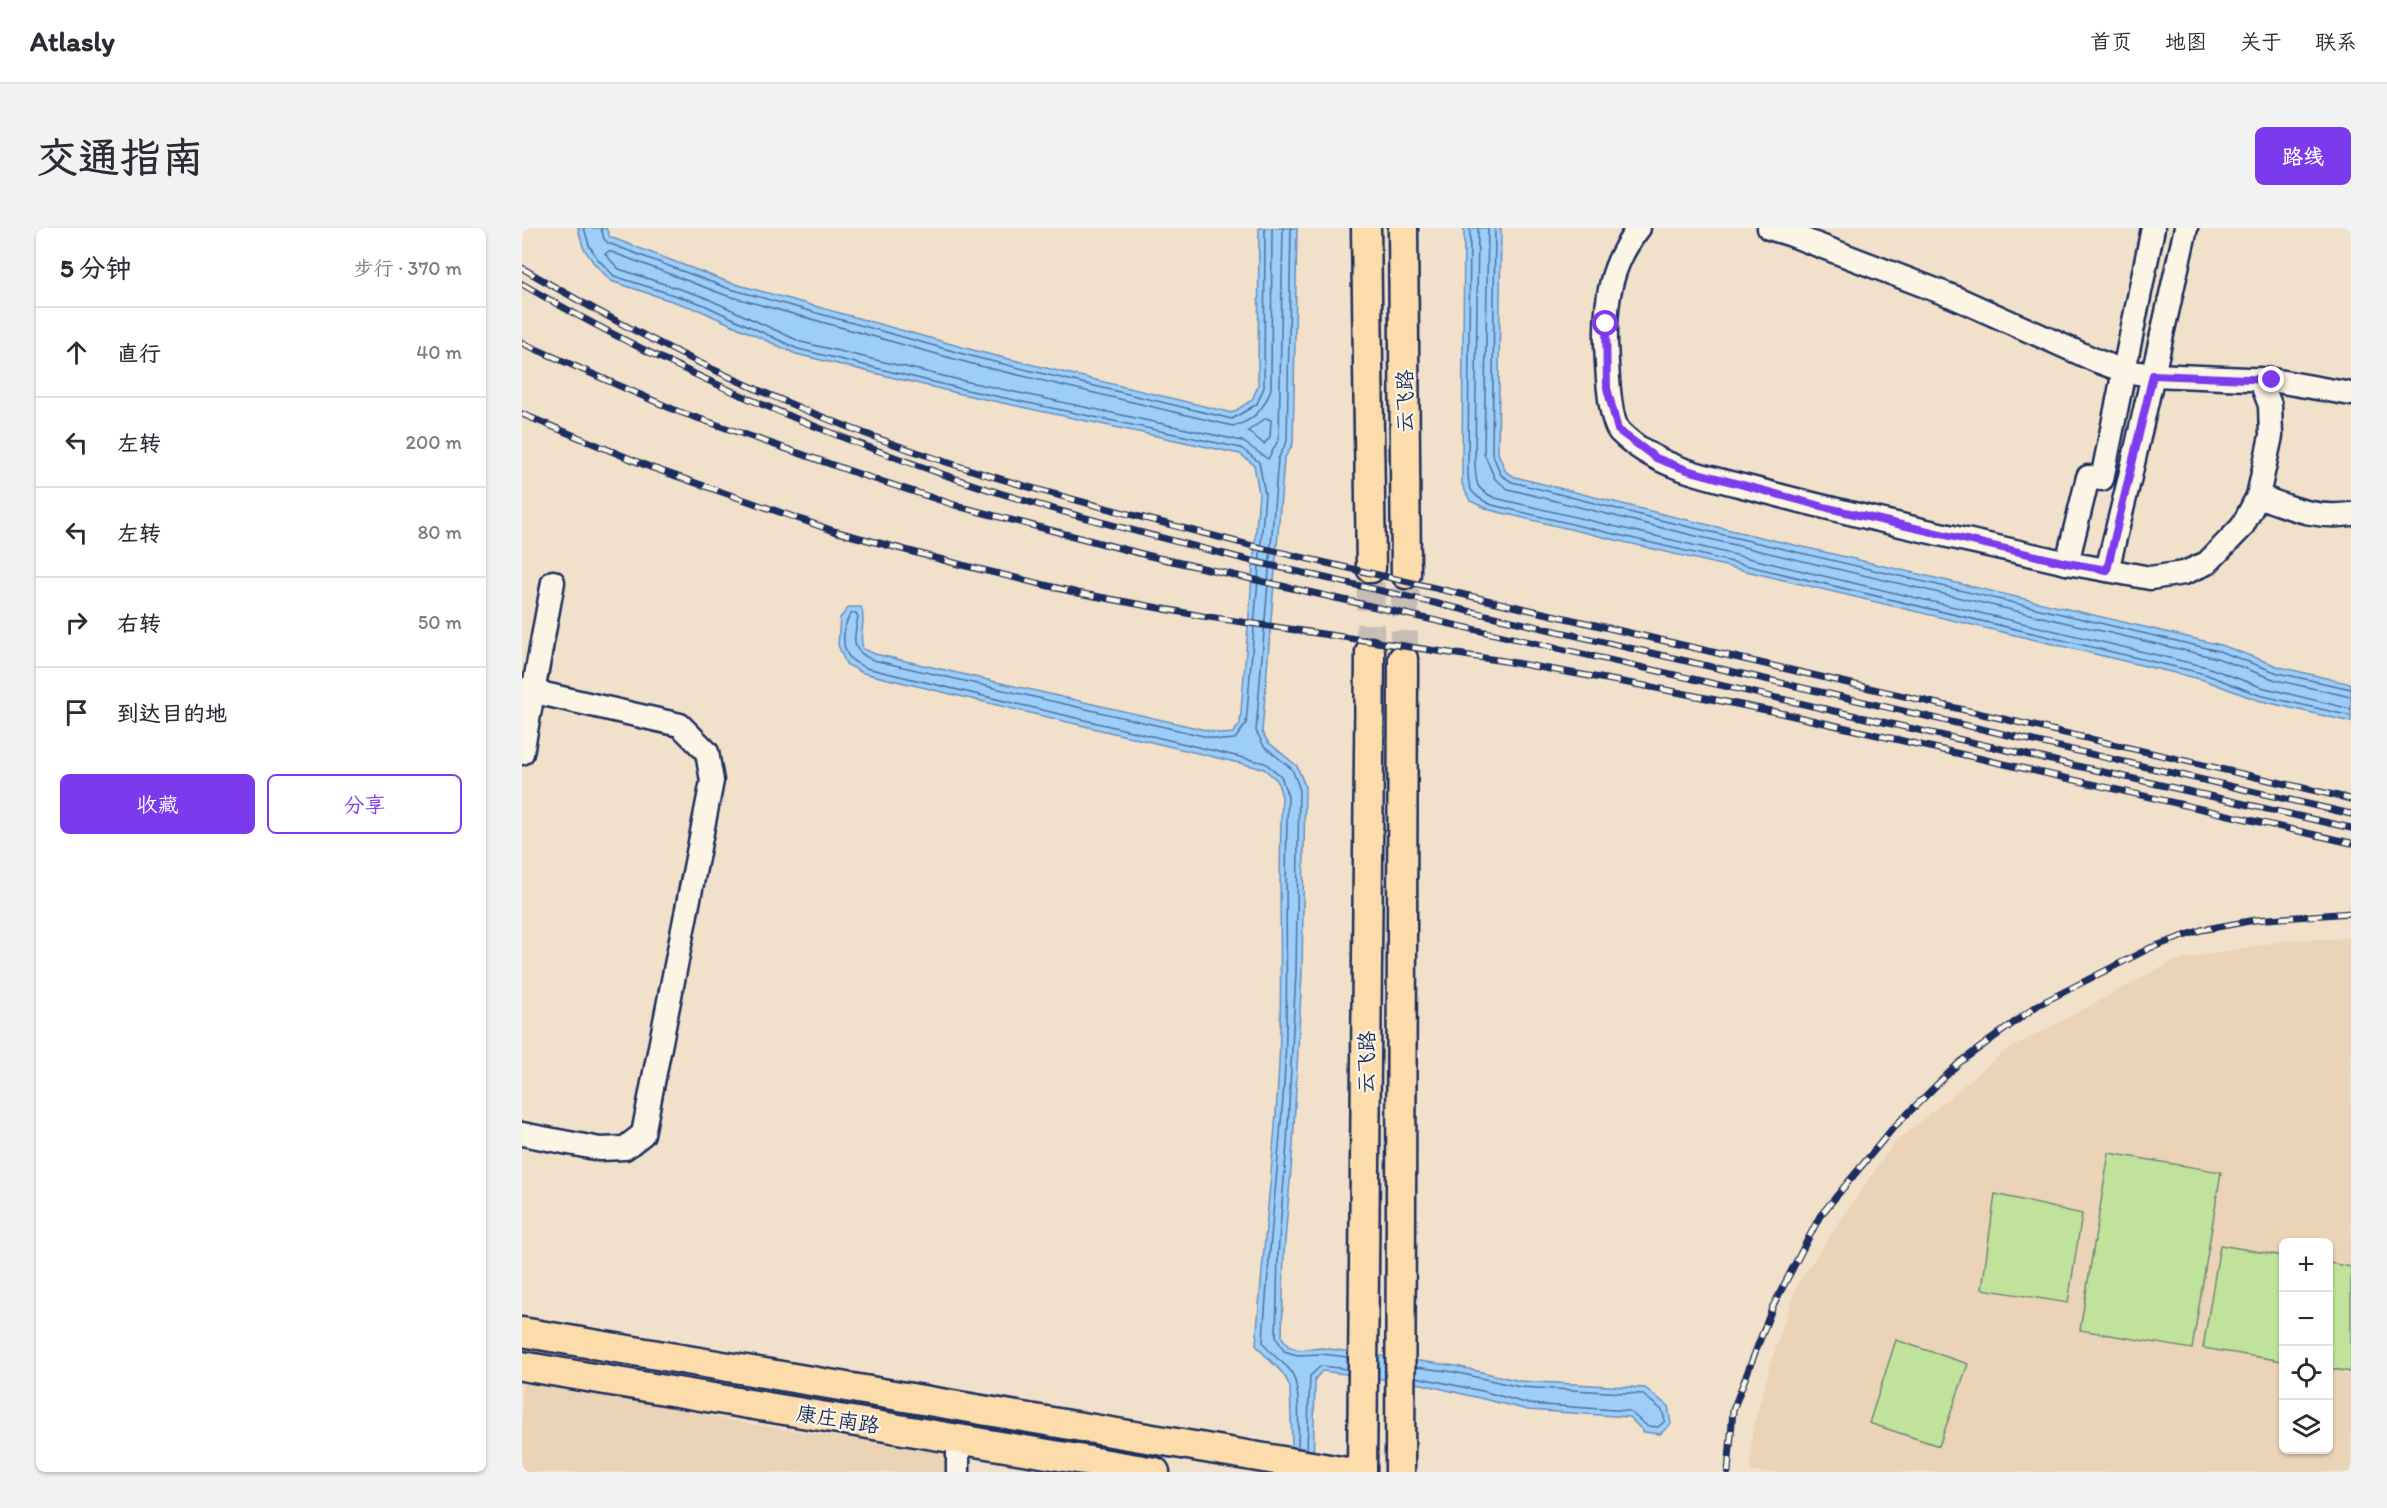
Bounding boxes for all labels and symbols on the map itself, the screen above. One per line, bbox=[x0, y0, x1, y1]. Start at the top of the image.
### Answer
route start bbox=[1592, 310, 1618, 336]
route end bbox=[2258, 366, 2284, 392]
street label: 云飞路 bbox=[1392, 370, 1417, 433]
street label: 云飞路 bbox=[1353, 1030, 1379, 1094]
street label: 康庄南路 bbox=[795, 1400, 881, 1438]

